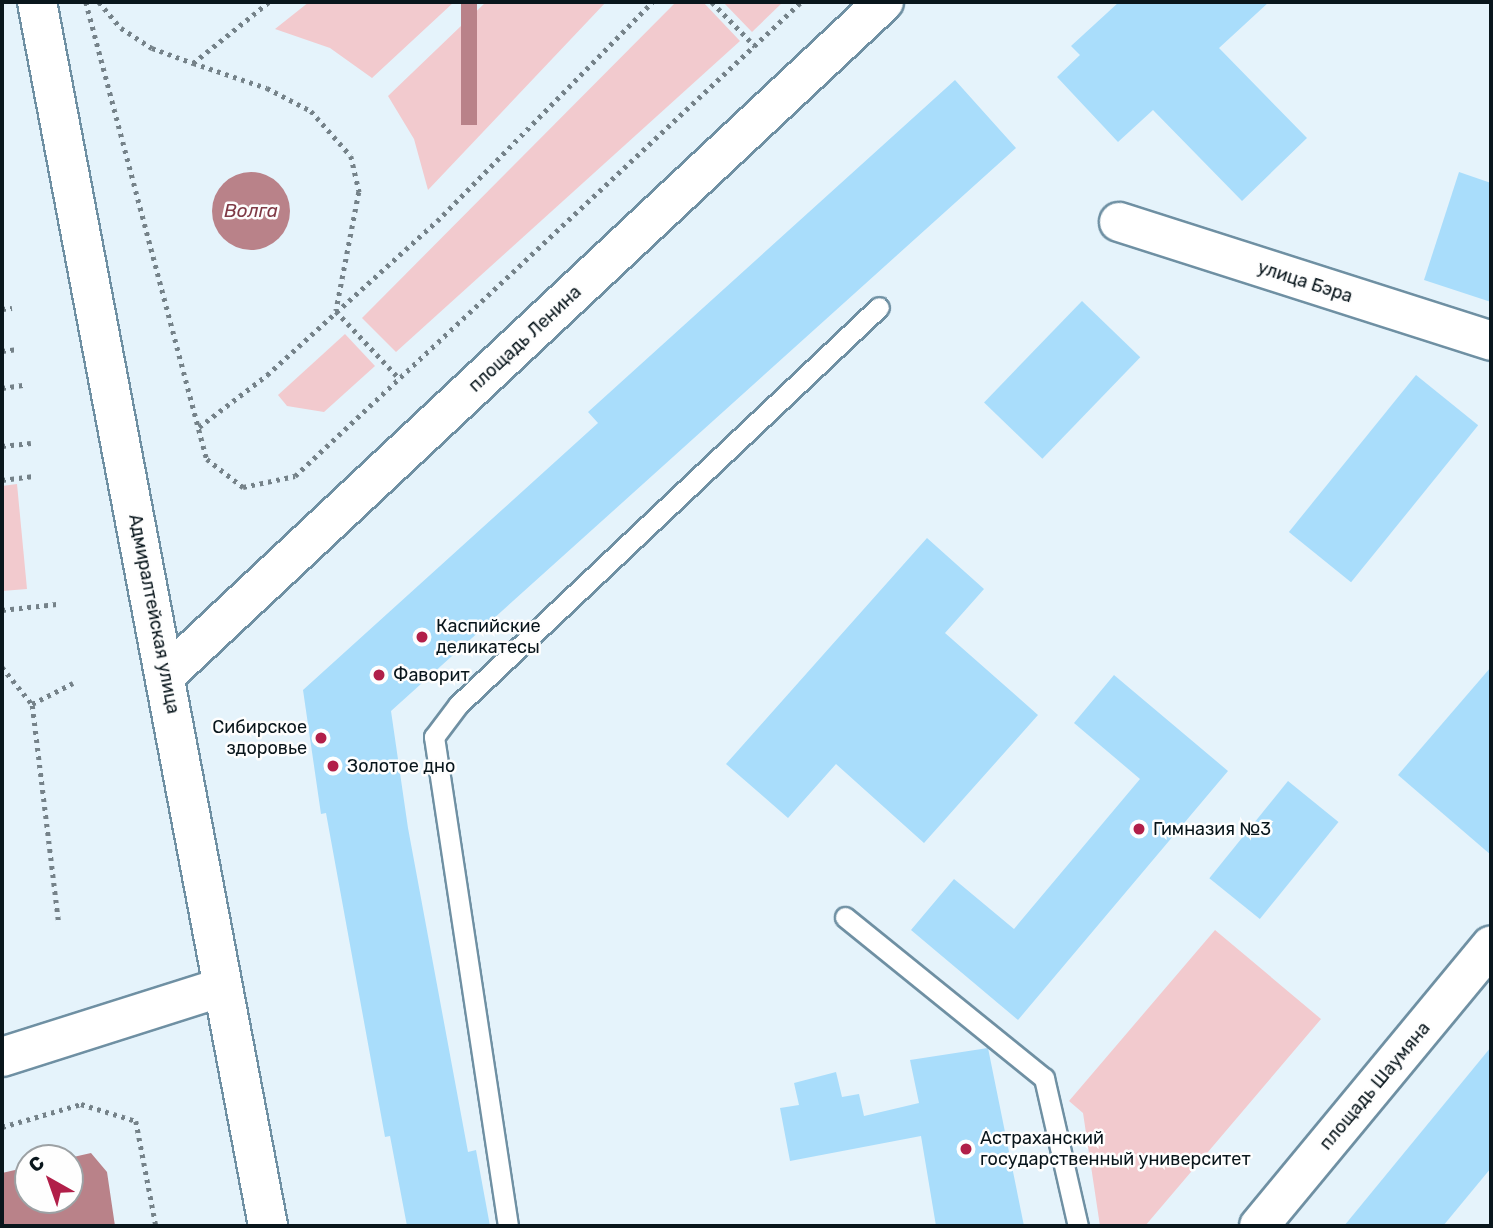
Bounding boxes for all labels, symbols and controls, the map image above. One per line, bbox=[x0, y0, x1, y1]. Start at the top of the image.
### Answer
water label: Волга bbox=[224, 200, 278, 222]
street label: улица Бэра bbox=[1255, 257, 1355, 307]
street label: площадь Ленина bbox=[464, 281, 586, 397]
street label: Адмиралтейская улица bbox=[124, 512, 184, 716]
place label: Каспийские деликатесы bbox=[436, 616, 541, 658]
marker: Каспийские деликатесы bbox=[414, 629, 430, 645]
place label: Фаворит bbox=[393, 664, 470, 686]
marker: Фаворит bbox=[371, 667, 387, 683]
place label: Сибирское здоровье bbox=[212, 717, 307, 760]
marker: Сибирское здоровье bbox=[313, 730, 329, 746]
place label: Золотое дно bbox=[347, 755, 455, 777]
marker: Золотое дно bbox=[325, 758, 341, 774]
place label: Гимназия №3 bbox=[1153, 818, 1271, 840]
marker: Гимназия №3 bbox=[1131, 821, 1147, 837]
street label: площадь Шаумяна bbox=[1315, 1018, 1435, 1154]
place label: Астраханский государственный университет bbox=[980, 1128, 1251, 1170]
marker: Астраханский государственный университет bbox=[958, 1141, 974, 1157]
north arrow bbox=[14, 1144, 84, 1214]
text: С bbox=[24, 1151, 49, 1177]

